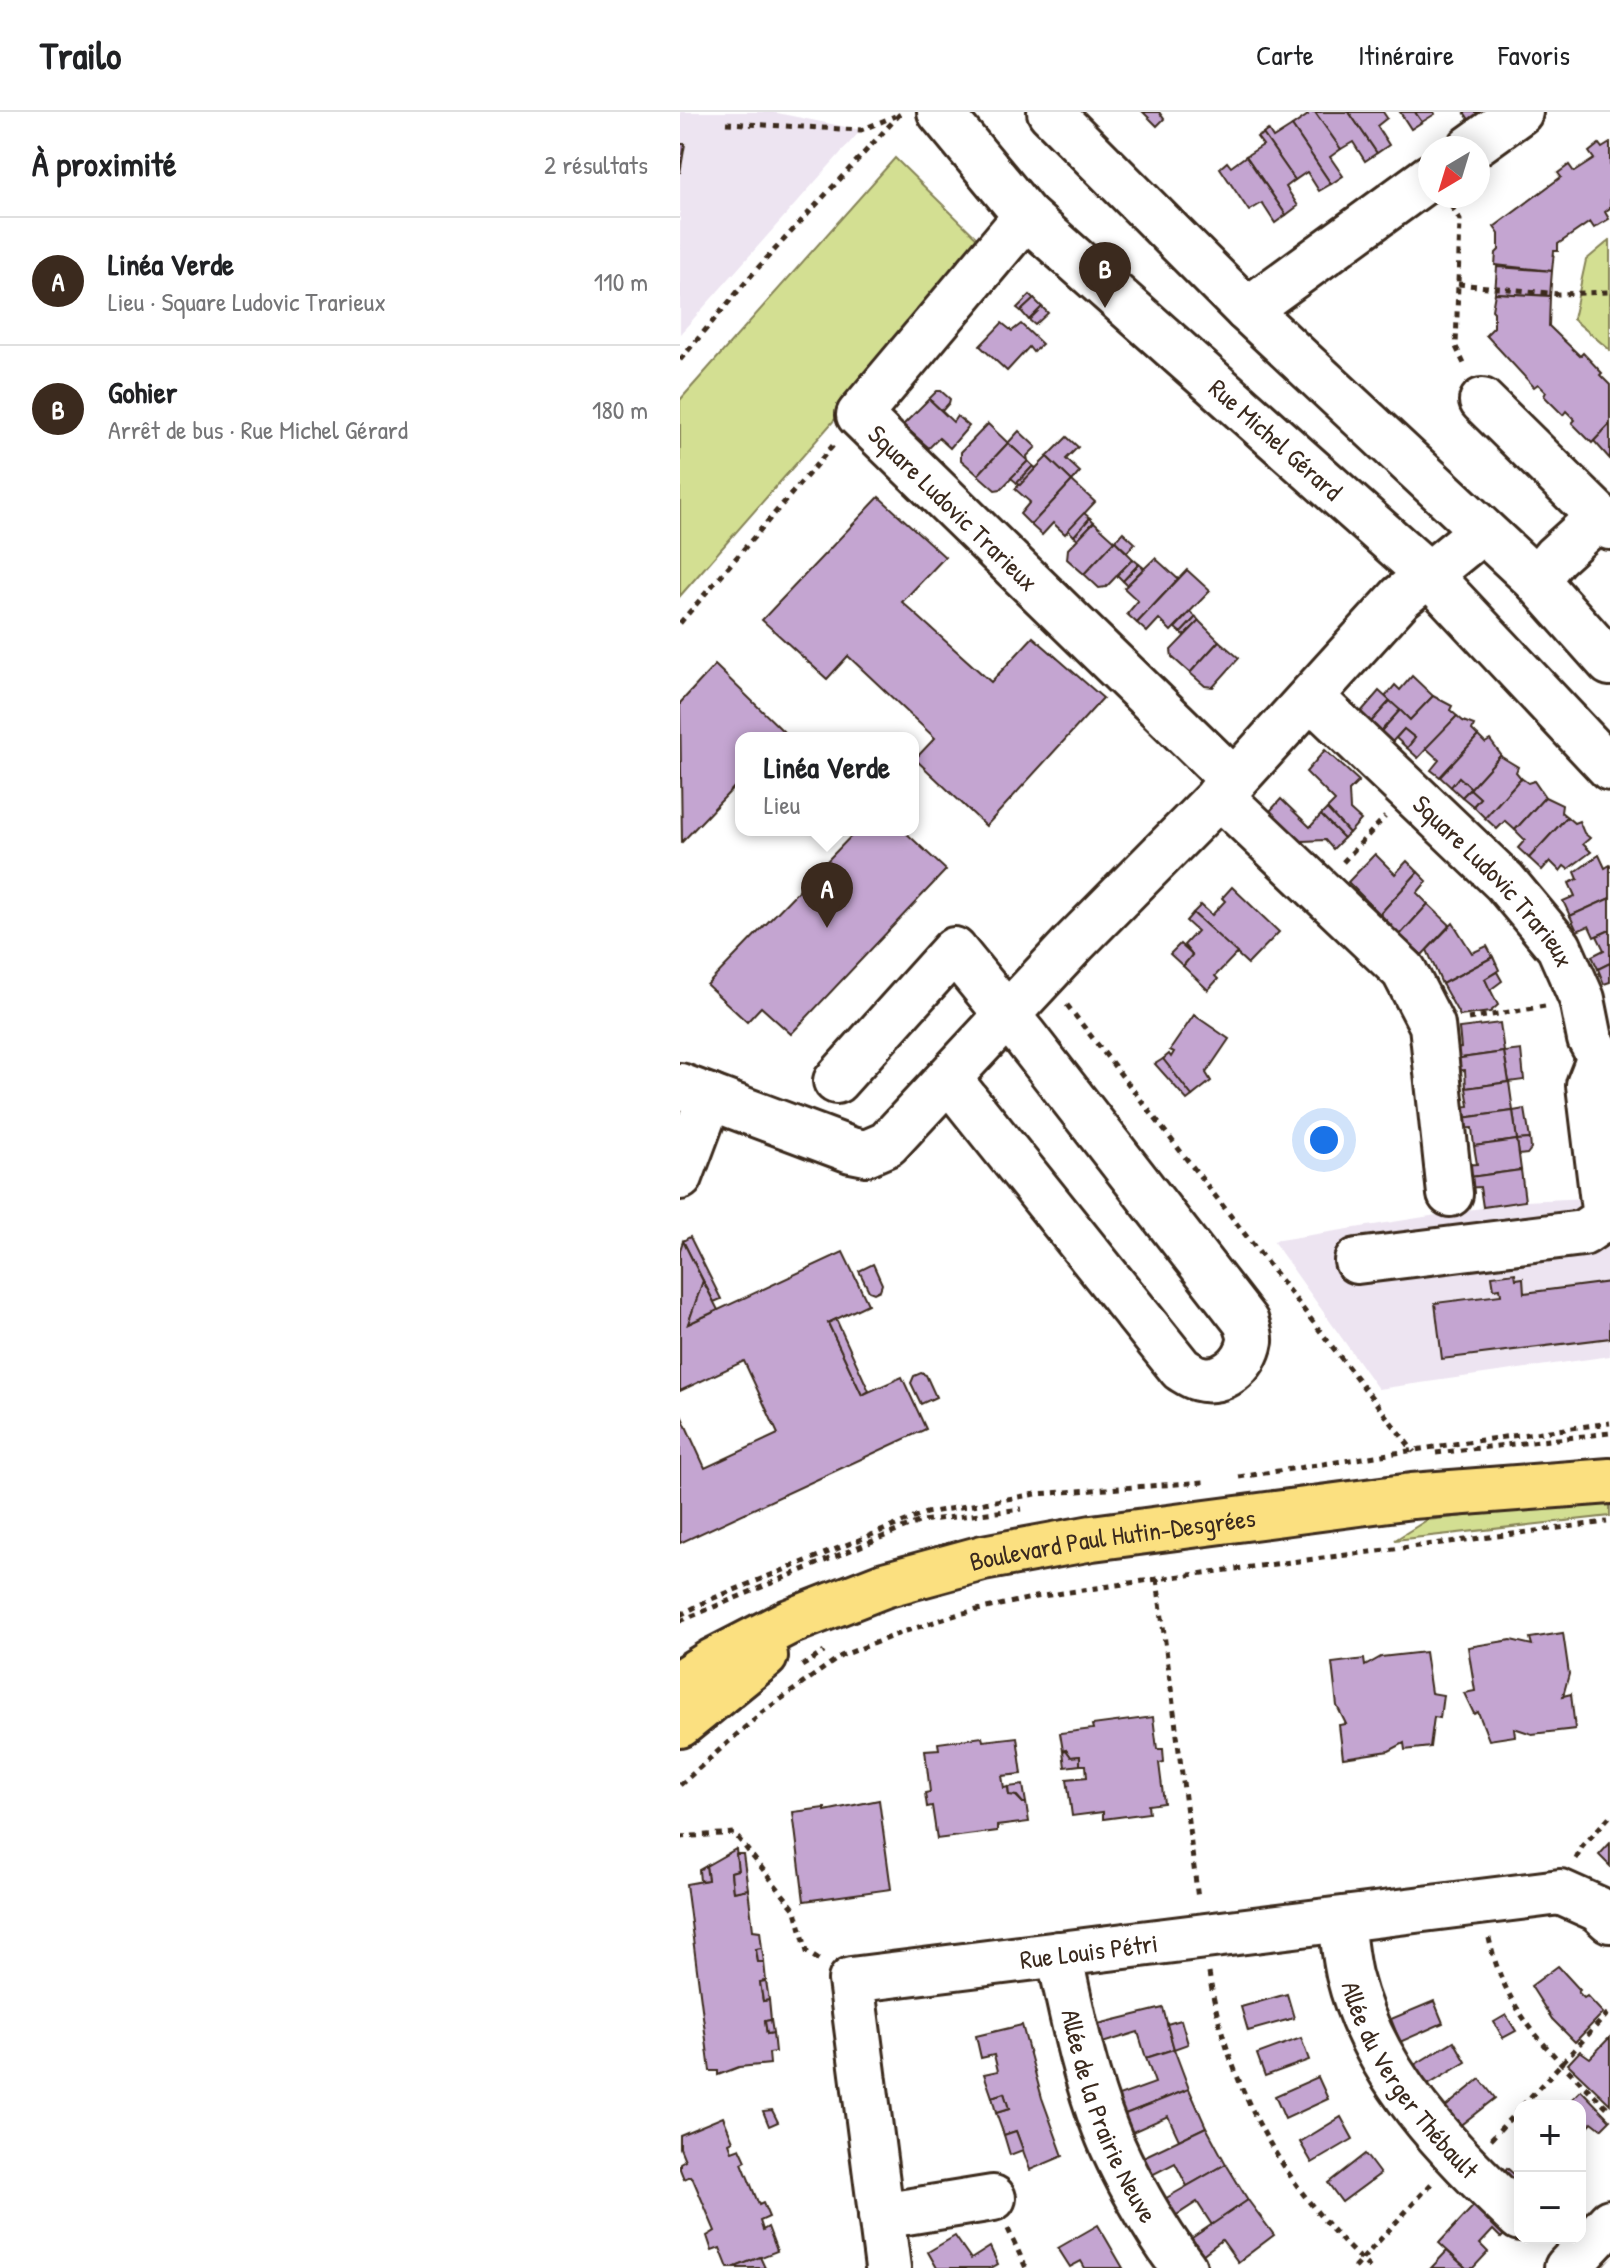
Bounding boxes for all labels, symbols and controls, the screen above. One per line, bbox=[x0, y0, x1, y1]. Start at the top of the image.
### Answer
text: Trailo bbox=[40, 29, 121, 81]
text: Carte bbox=[1256, 36, 1314, 74]
text: Itinéraire bbox=[1358, 36, 1454, 74]
text: Favoris bbox=[1498, 36, 1570, 74]
north arrow bbox=[1418, 136, 1490, 208]
text: À proximité bbox=[32, 141, 177, 187]
text: 2 résultats bbox=[544, 147, 648, 182]
pin: B bbox=[1079, 242, 1131, 308]
text: Linéa Verde bbox=[108, 244, 234, 284]
text: A bbox=[52, 264, 64, 299]
text: 110 m bbox=[594, 264, 648, 299]
text: Lieu · Square Ludovic Trarieux bbox=[108, 284, 386, 319]
street label: Rue Michel Gérard bbox=[1202, 370, 1350, 508]
text: Gohier bbox=[108, 372, 177, 412]
text: B bbox=[51, 392, 65, 427]
text: 180 m bbox=[592, 392, 648, 427]
text: Arrêt de bus · Rue Michel Gérard bbox=[108, 412, 408, 447]
street label: Square Ludovic Trarieux bbox=[861, 416, 1046, 598]
popup bbox=[735, 732, 919, 836]
text: Linéa Verde bbox=[764, 747, 890, 787]
street label: Square Ludovic Trarieux bbox=[1406, 786, 1583, 972]
text: Lieu bbox=[764, 787, 800, 822]
pin: A bbox=[801, 862, 853, 928]
your location bbox=[1304, 1120, 1344, 1160]
street label: Boulevard Paul Hutin-Desgrées bbox=[965, 1499, 1257, 1578]
street label: Rue Louis Pétri bbox=[1018, 1925, 1160, 1976]
street label: Allée du Verger Thébault bbox=[1334, 1977, 1488, 2187]
street label: Allée de la Prairie Neuve bbox=[1054, 2006, 1166, 2229]
map controls bbox=[1514, 2100, 1586, 2244]
button: + bbox=[1514, 2100, 1586, 2172]
button: − bbox=[1514, 2172, 1586, 2244]

